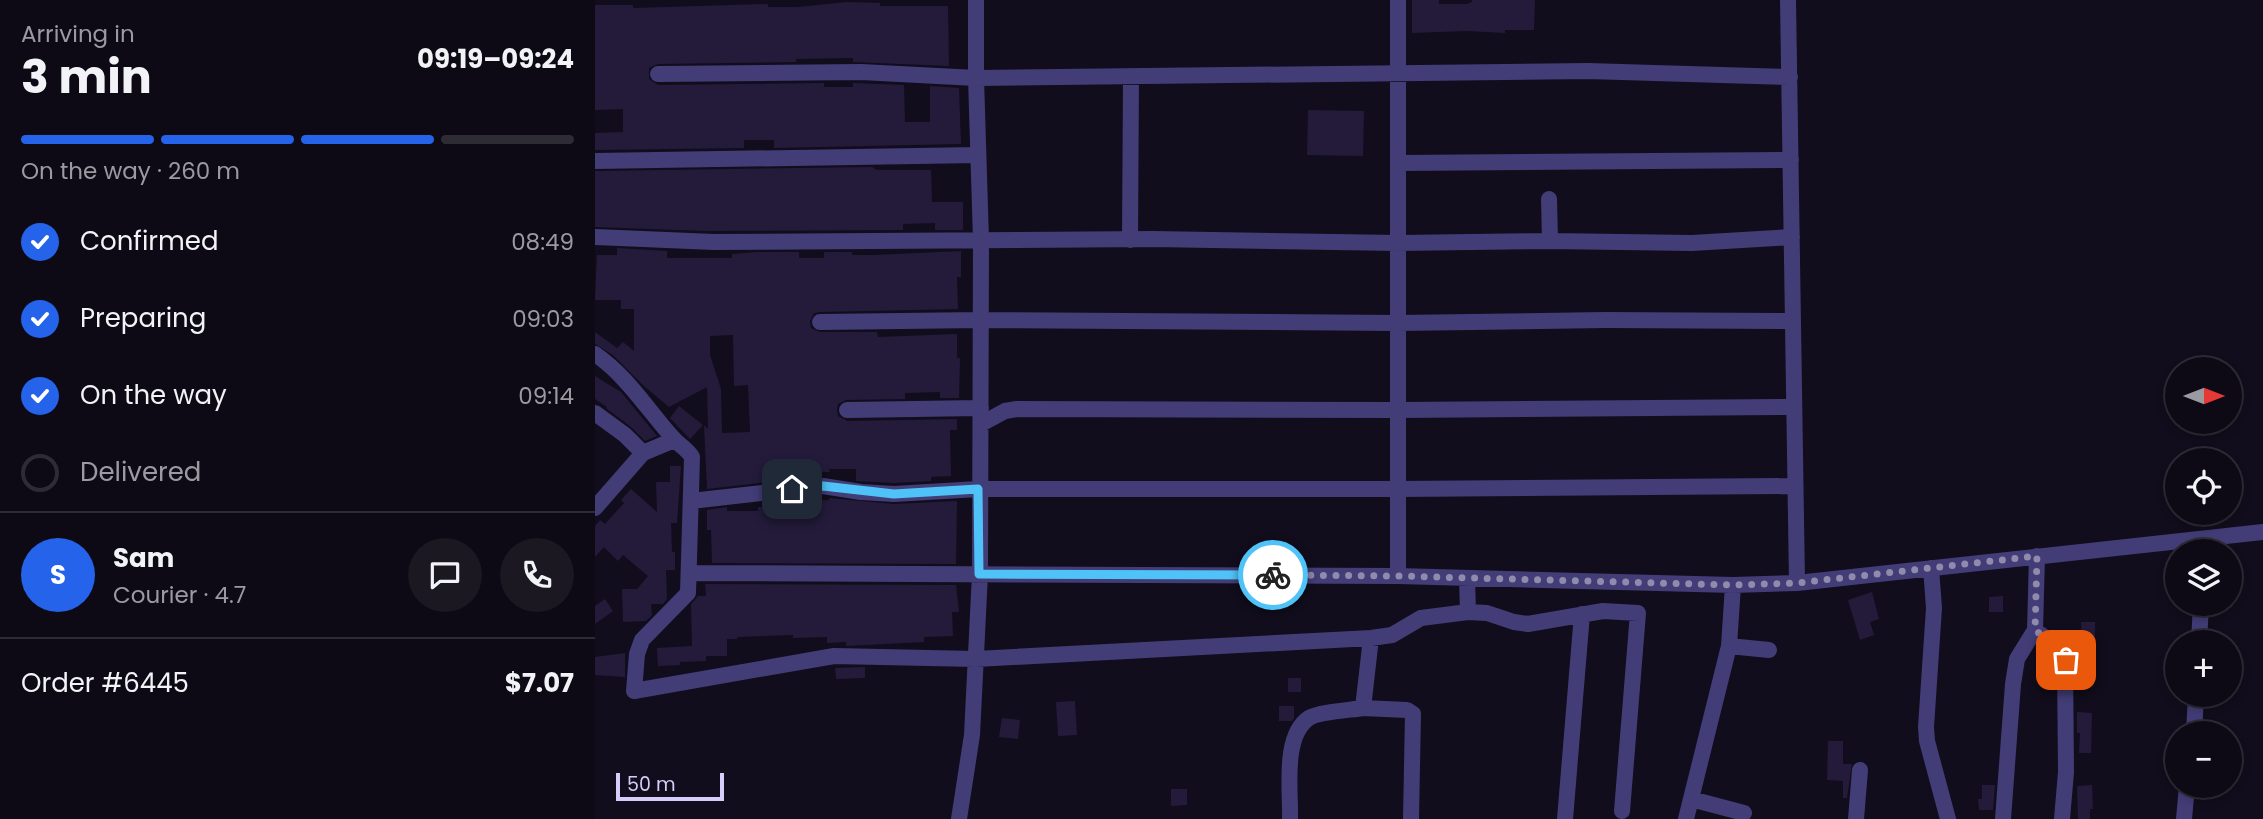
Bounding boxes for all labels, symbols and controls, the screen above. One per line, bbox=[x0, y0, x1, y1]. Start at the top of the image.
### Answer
text: Arriving in bbox=[21, 18, 135, 50]
text: 09:19–09:24 bbox=[417, 41, 574, 77]
text: 3 min bbox=[21, 45, 152, 109]
text: On the way · 260 m bbox=[21, 155, 240, 187]
icon: check bbox=[21, 223, 59, 261]
text: Confirmed bbox=[80, 223, 218, 259]
text: 08:49 bbox=[511, 226, 574, 258]
icon: check bbox=[21, 300, 59, 338]
text: Preparing bbox=[80, 300, 206, 336]
text: 09:03 bbox=[512, 303, 574, 335]
north arrow bbox=[2165, 357, 2242, 434]
map controls bbox=[2165, 357, 2242, 798]
icon: check bbox=[21, 377, 59, 415]
text: On the way bbox=[80, 377, 227, 413]
text: 09:14 bbox=[518, 380, 574, 412]
button: locate bbox=[2165, 448, 2242, 525]
text: Delivered bbox=[80, 454, 201, 490]
pin bbox=[762, 459, 822, 519]
icon: home bbox=[773, 470, 811, 508]
button: chat bbox=[408, 538, 482, 612]
button: phone bbox=[500, 538, 574, 612]
button: layers bbox=[2165, 539, 2242, 616]
text: Sam bbox=[113, 540, 174, 576]
courier bbox=[1238, 540, 1308, 610]
icon: bike bbox=[1254, 556, 1292, 594]
text: S bbox=[50, 557, 66, 593]
text: Courier · 4.7 bbox=[113, 579, 246, 611]
pin bbox=[2036, 630, 2096, 690]
button: + bbox=[2165, 630, 2242, 707]
icon: bag bbox=[2047, 641, 2085, 679]
text: Order #6445 bbox=[21, 665, 189, 701]
text: $7.07 bbox=[505, 665, 574, 701]
button: − bbox=[2165, 721, 2242, 798]
scale bar bbox=[616, 770, 725, 802]
text: 50 m bbox=[627, 771, 676, 798]

